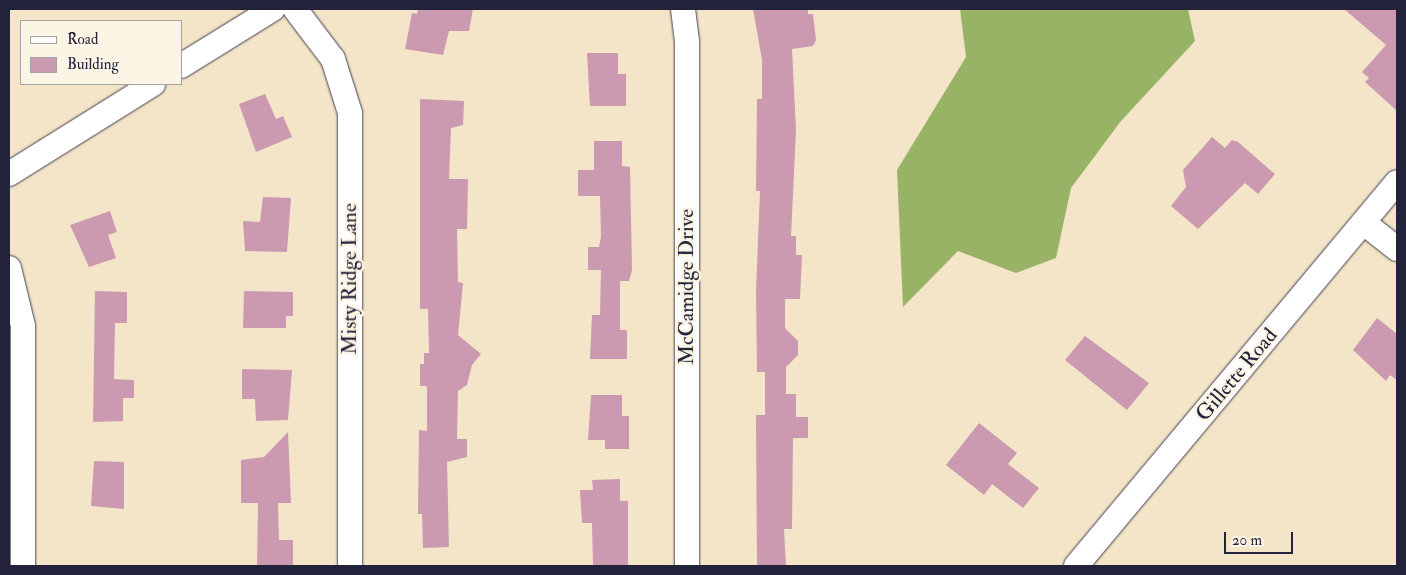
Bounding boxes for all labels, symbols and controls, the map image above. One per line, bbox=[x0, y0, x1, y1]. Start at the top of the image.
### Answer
legend bbox=[20, 20, 182, 85]
text: Road bbox=[67, 30, 98, 49]
text: Building bbox=[67, 55, 119, 74]
street label: Misty Ridge Lane bbox=[337, 203, 363, 355]
street label: McCamidge Drive bbox=[674, 209, 700, 365]
street label: Gillette Road bbox=[1191, 323, 1283, 427]
scale bar bbox=[1226, 522, 1295, 554]
text: 20 m bbox=[1232, 531, 1262, 550]

